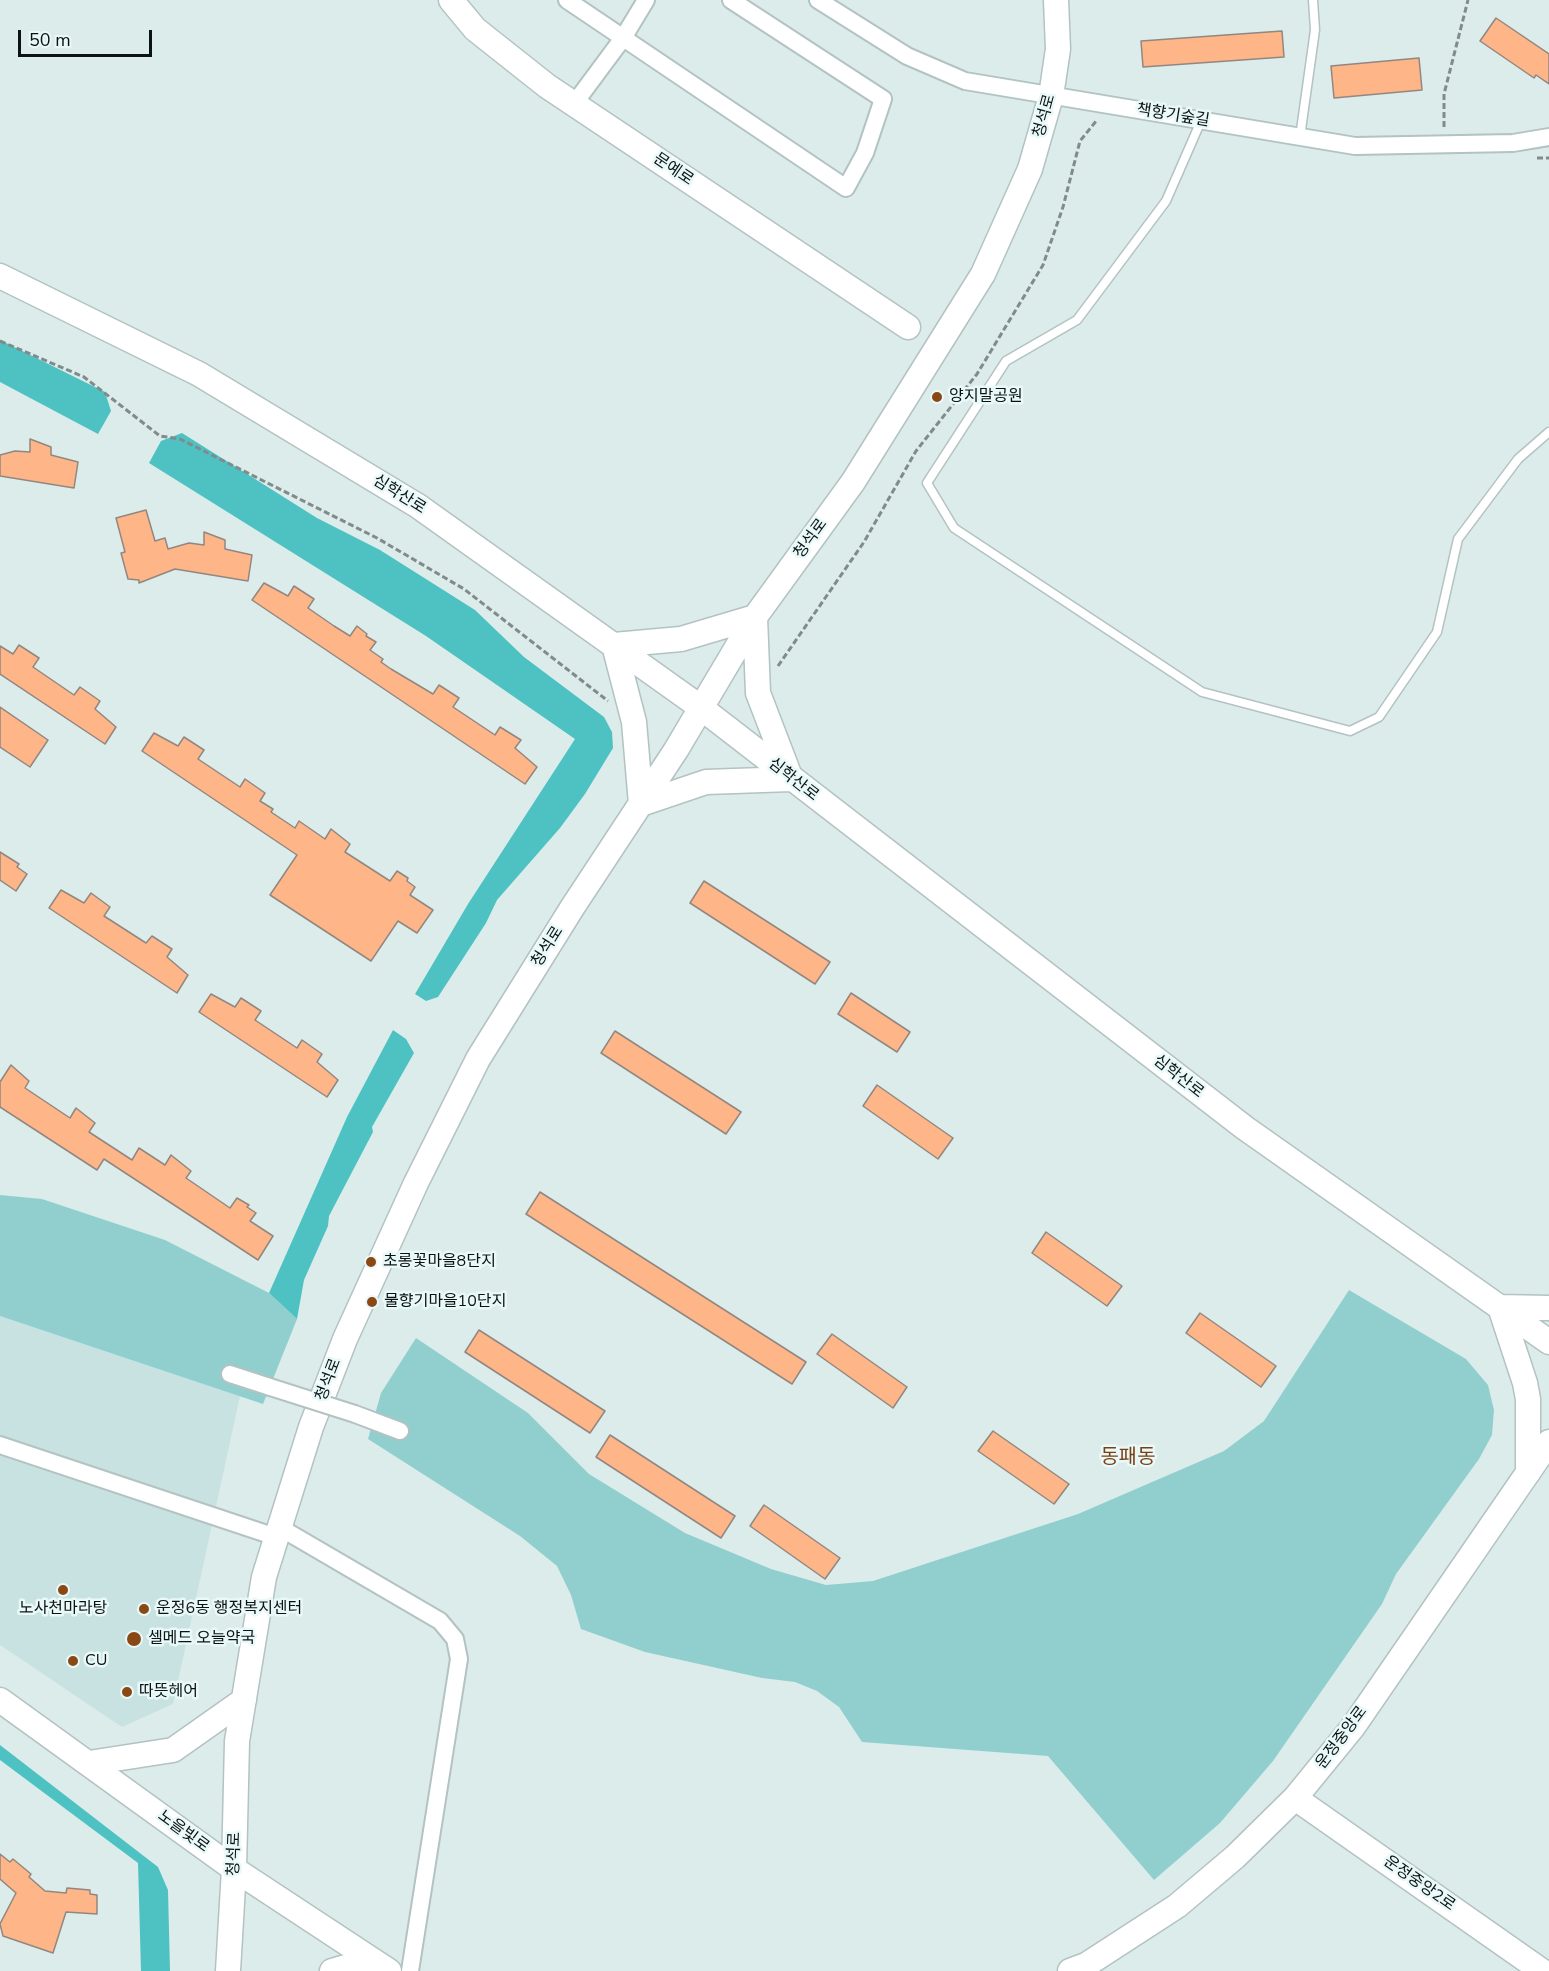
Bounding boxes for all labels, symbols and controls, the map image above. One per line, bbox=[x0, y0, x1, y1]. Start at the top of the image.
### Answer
scale bar bbox=[21, 18, 154, 56]
text: 50 m bbox=[29, 28, 71, 52]
street label: 청석로 bbox=[1030, 92, 1060, 140]
street label: 책향기숲길 bbox=[1135, 101, 1211, 131]
street label: 문예로 bbox=[649, 150, 697, 190]
place label: 양지말공원 bbox=[949, 387, 1023, 407]
marker: 양지말공원 bbox=[930, 390, 944, 404]
street label: 심학산로 bbox=[369, 471, 429, 519]
street label: 청석로 bbox=[790, 515, 832, 563]
street label: 심학산로 bbox=[764, 754, 822, 806]
street label: 청석로 bbox=[528, 923, 568, 971]
street label: 심학산로 bbox=[1149, 1051, 1207, 1103]
place label: 초롱꽃마을8단지 bbox=[383, 1252, 496, 1272]
marker: 초롱꽃마을8단지 bbox=[364, 1255, 378, 1269]
place label: 물향기마을10단지 bbox=[384, 1292, 506, 1312]
marker: 물향기마을10단지 bbox=[365, 1295, 379, 1309]
street label: 청석로 bbox=[312, 1356, 346, 1404]
district label: 동패동 bbox=[1100, 1446, 1156, 1470]
marker: 노사천마라탕 bbox=[56, 1583, 70, 1597]
place label: 노사천마라탕 bbox=[19, 1599, 107, 1619]
place label: 운정6동 행정복지센터 bbox=[156, 1599, 302, 1619]
marker: 운정6동 행정복지센터 bbox=[137, 1602, 151, 1616]
place label: 셀메드 오늘약국 bbox=[148, 1629, 255, 1649]
marker: 셀메드 오늘약국 bbox=[125, 1630, 143, 1648]
place label: CU bbox=[85, 1651, 107, 1671]
marker: CU bbox=[66, 1654, 80, 1668]
place label: 따뜻헤어 bbox=[139, 1682, 198, 1702]
marker: 따뜻헤어 bbox=[120, 1685, 134, 1699]
street label: 운정중앙로 bbox=[1312, 1703, 1372, 1773]
street label: 노을빛로 bbox=[154, 1807, 212, 1857]
street label: 청석로 bbox=[225, 1832, 245, 1876]
street label: 운정중앙2로 bbox=[1379, 1852, 1459, 1916]

